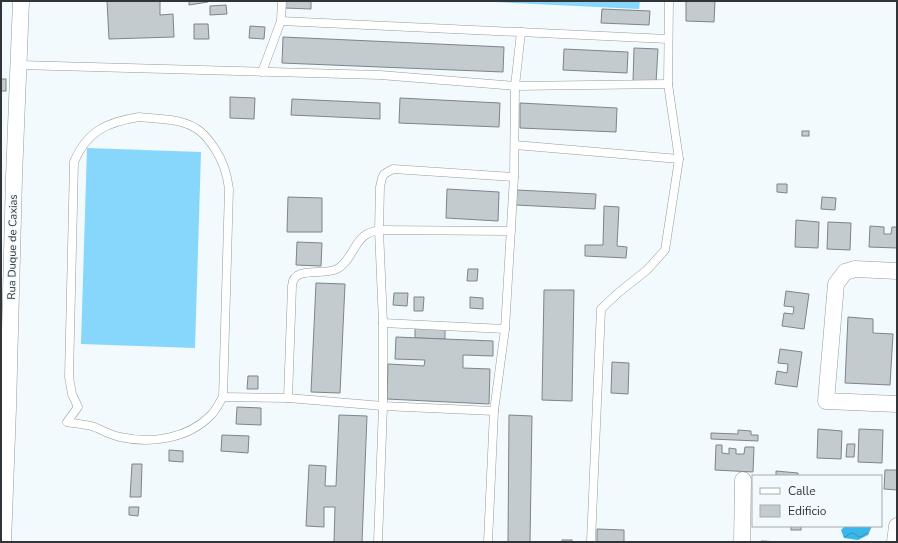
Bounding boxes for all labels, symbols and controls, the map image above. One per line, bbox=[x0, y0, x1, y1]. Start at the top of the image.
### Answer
street label: Rua Duque de Caxias bbox=[4, 194, 21, 300]
legend bbox=[752, 475, 882, 527]
text: Calle bbox=[788, 483, 816, 499]
text: Edificio bbox=[788, 503, 827, 519]

